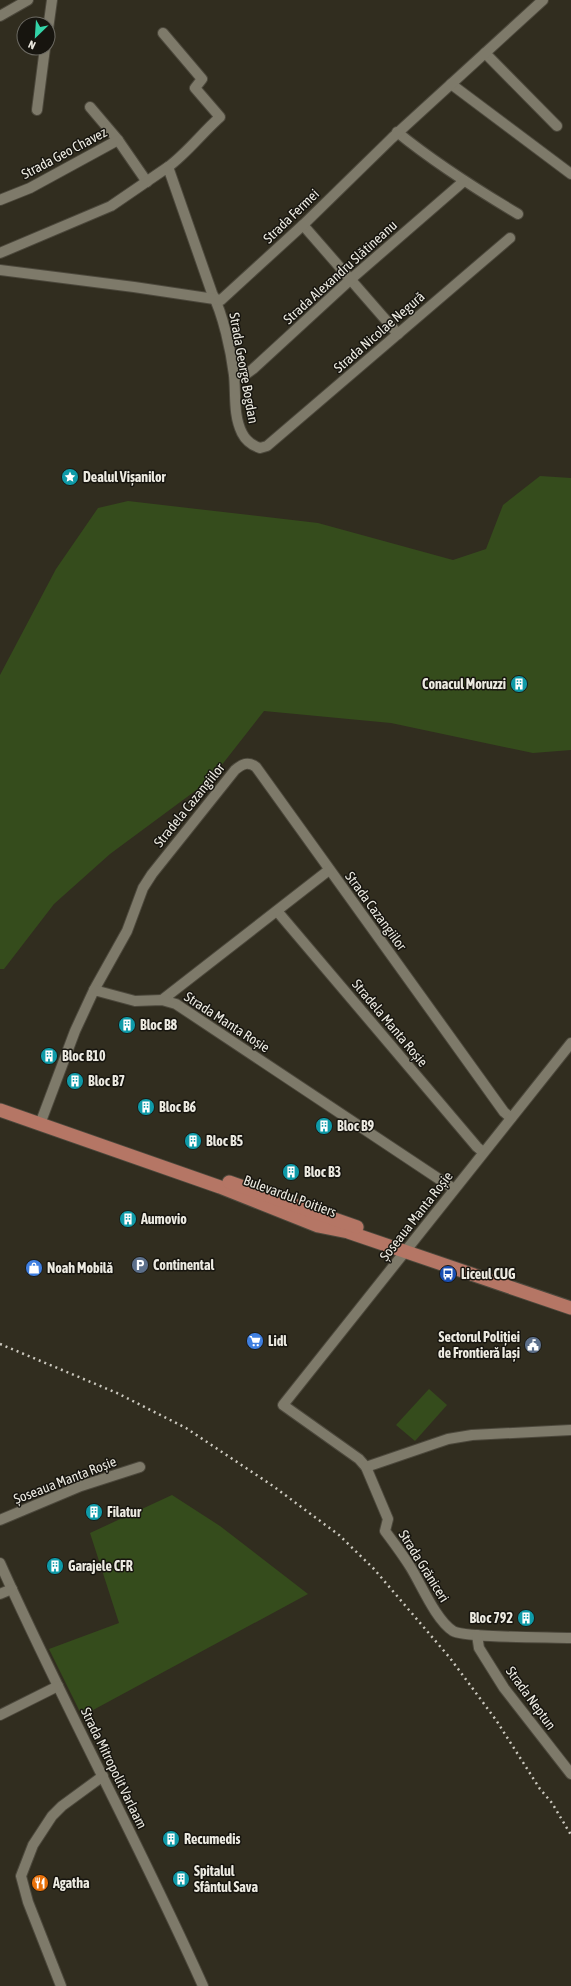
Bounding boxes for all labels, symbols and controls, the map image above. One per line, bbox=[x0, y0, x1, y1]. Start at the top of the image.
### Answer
north arrow bbox=[16, 16, 56, 56]
text: N bbox=[26, 38, 37, 52]
street label: Strada Geo Chavez bbox=[19, 124, 109, 182]
street label: Strada Fermei bbox=[260, 186, 322, 246]
street label: Strada Alexandru Slătineanu bbox=[280, 217, 400, 327]
street label: Strada Nicolae Negură bbox=[330, 288, 428, 376]
street label: Strada George Bogdan bbox=[226, 311, 262, 425]
place icon: Dealul Vișanilor bbox=[60, 467, 80, 487]
place label: Dealul Vișanilor bbox=[83, 469, 166, 486]
building icon: Conacul Moruzzi bbox=[509, 674, 529, 694]
place label: Conacul Moruzzi bbox=[422, 676, 506, 692]
street label: Stradela Cazangiilor bbox=[150, 759, 228, 850]
street label: Strada Cazangiilor bbox=[342, 869, 410, 954]
street label: Stradela Manta Roșie bbox=[349, 976, 431, 1070]
street label: Strada Manta Roșie bbox=[181, 988, 273, 1056]
building icon: Bloc B8 bbox=[117, 1015, 137, 1035]
place label: Bloc B8 bbox=[140, 1017, 178, 1033]
building icon: Bloc B10 bbox=[39, 1046, 59, 1066]
place label: Bloc B10 bbox=[62, 1048, 106, 1064]
building icon: Bloc B7 bbox=[65, 1071, 85, 1091]
place label: Bloc B7 bbox=[88, 1073, 125, 1089]
building icon: Bloc B6 bbox=[136, 1097, 156, 1117]
place label: Bloc B6 bbox=[159, 1099, 197, 1115]
building icon: Bloc B9 bbox=[314, 1116, 334, 1136]
place label: Bloc B9 bbox=[337, 1118, 375, 1134]
building icon: Bloc B5 bbox=[183, 1131, 203, 1151]
place label: Bloc B5 bbox=[206, 1133, 244, 1149]
building icon: Bloc B3 bbox=[281, 1162, 301, 1182]
place label: Bloc B3 bbox=[304, 1164, 341, 1180]
street label: Șoseaua Manta Roșie bbox=[376, 1168, 456, 1264]
street label: Bulevardul Poitiers bbox=[241, 1172, 339, 1220]
building icon: Aumovio bbox=[118, 1209, 138, 1229]
place label: Aumovio bbox=[140, 1211, 187, 1227]
parking icon: Continental bbox=[130, 1255, 150, 1275]
place label: Continental bbox=[153, 1257, 214, 1273]
shop icon: Noah Mobilă bbox=[24, 1258, 44, 1278]
place label: Noah Mobilă bbox=[47, 1260, 114, 1276]
bus stop icon: Liceul CUG bbox=[438, 1264, 458, 1284]
place label: Liceul CUG bbox=[461, 1266, 516, 1282]
place label: Sectorul Poliției de Frontieră Iași bbox=[438, 1329, 520, 1362]
supermarket icon: Lidl bbox=[245, 1331, 265, 1351]
place label: Lidl bbox=[268, 1333, 287, 1349]
public building icon: Sectorul Poliției de Frontieră Iași bbox=[523, 1335, 543, 1355]
street label: Șoseaua Manta Roșie bbox=[11, 1453, 119, 1507]
building icon: Filatur bbox=[84, 1502, 104, 1522]
place label: Filatur bbox=[107, 1504, 142, 1520]
street label: Strada Grăniceri bbox=[395, 1527, 453, 1605]
building icon: Garajele CFR bbox=[45, 1556, 65, 1576]
place label: Garajele CFR bbox=[68, 1558, 133, 1574]
building icon: Bloc 792 bbox=[516, 1608, 536, 1628]
place label: Bloc 792 bbox=[469, 1610, 513, 1626]
street label: Strada Neptun bbox=[503, 1663, 559, 1733]
street label: Strada Mitropolit Varlaam bbox=[78, 1705, 150, 1831]
building icon: Recumedis bbox=[161, 1829, 181, 1849]
place label: Recumedis bbox=[184, 1831, 240, 1847]
place label: Spitalul Sfântul Sava bbox=[194, 1863, 258, 1895]
building icon: Spitalul Sfântul Sava bbox=[171, 1869, 191, 1889]
restaurant icon: Agatha bbox=[30, 1873, 50, 1893]
place label: Agatha bbox=[52, 1875, 90, 1891]

